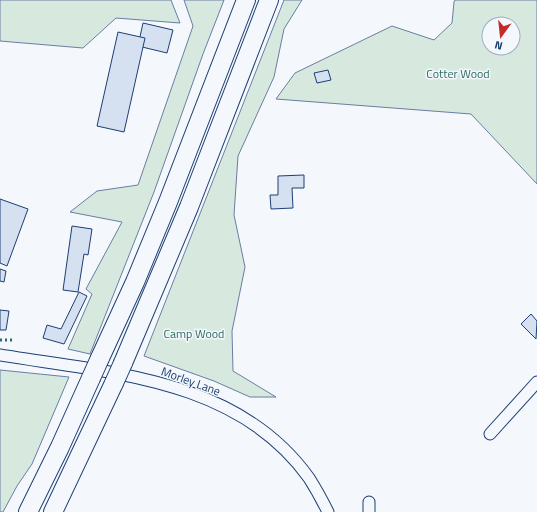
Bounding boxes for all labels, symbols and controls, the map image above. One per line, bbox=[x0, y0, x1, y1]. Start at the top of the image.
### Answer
north arrow bbox=[481, 16, 521, 56]
text: N bbox=[493, 37, 504, 54]
park label: Cotter Wood bbox=[426, 64, 490, 83]
park label: Camp Wood bbox=[164, 324, 224, 343]
street label: Morley Lane bbox=[159, 361, 223, 401]

